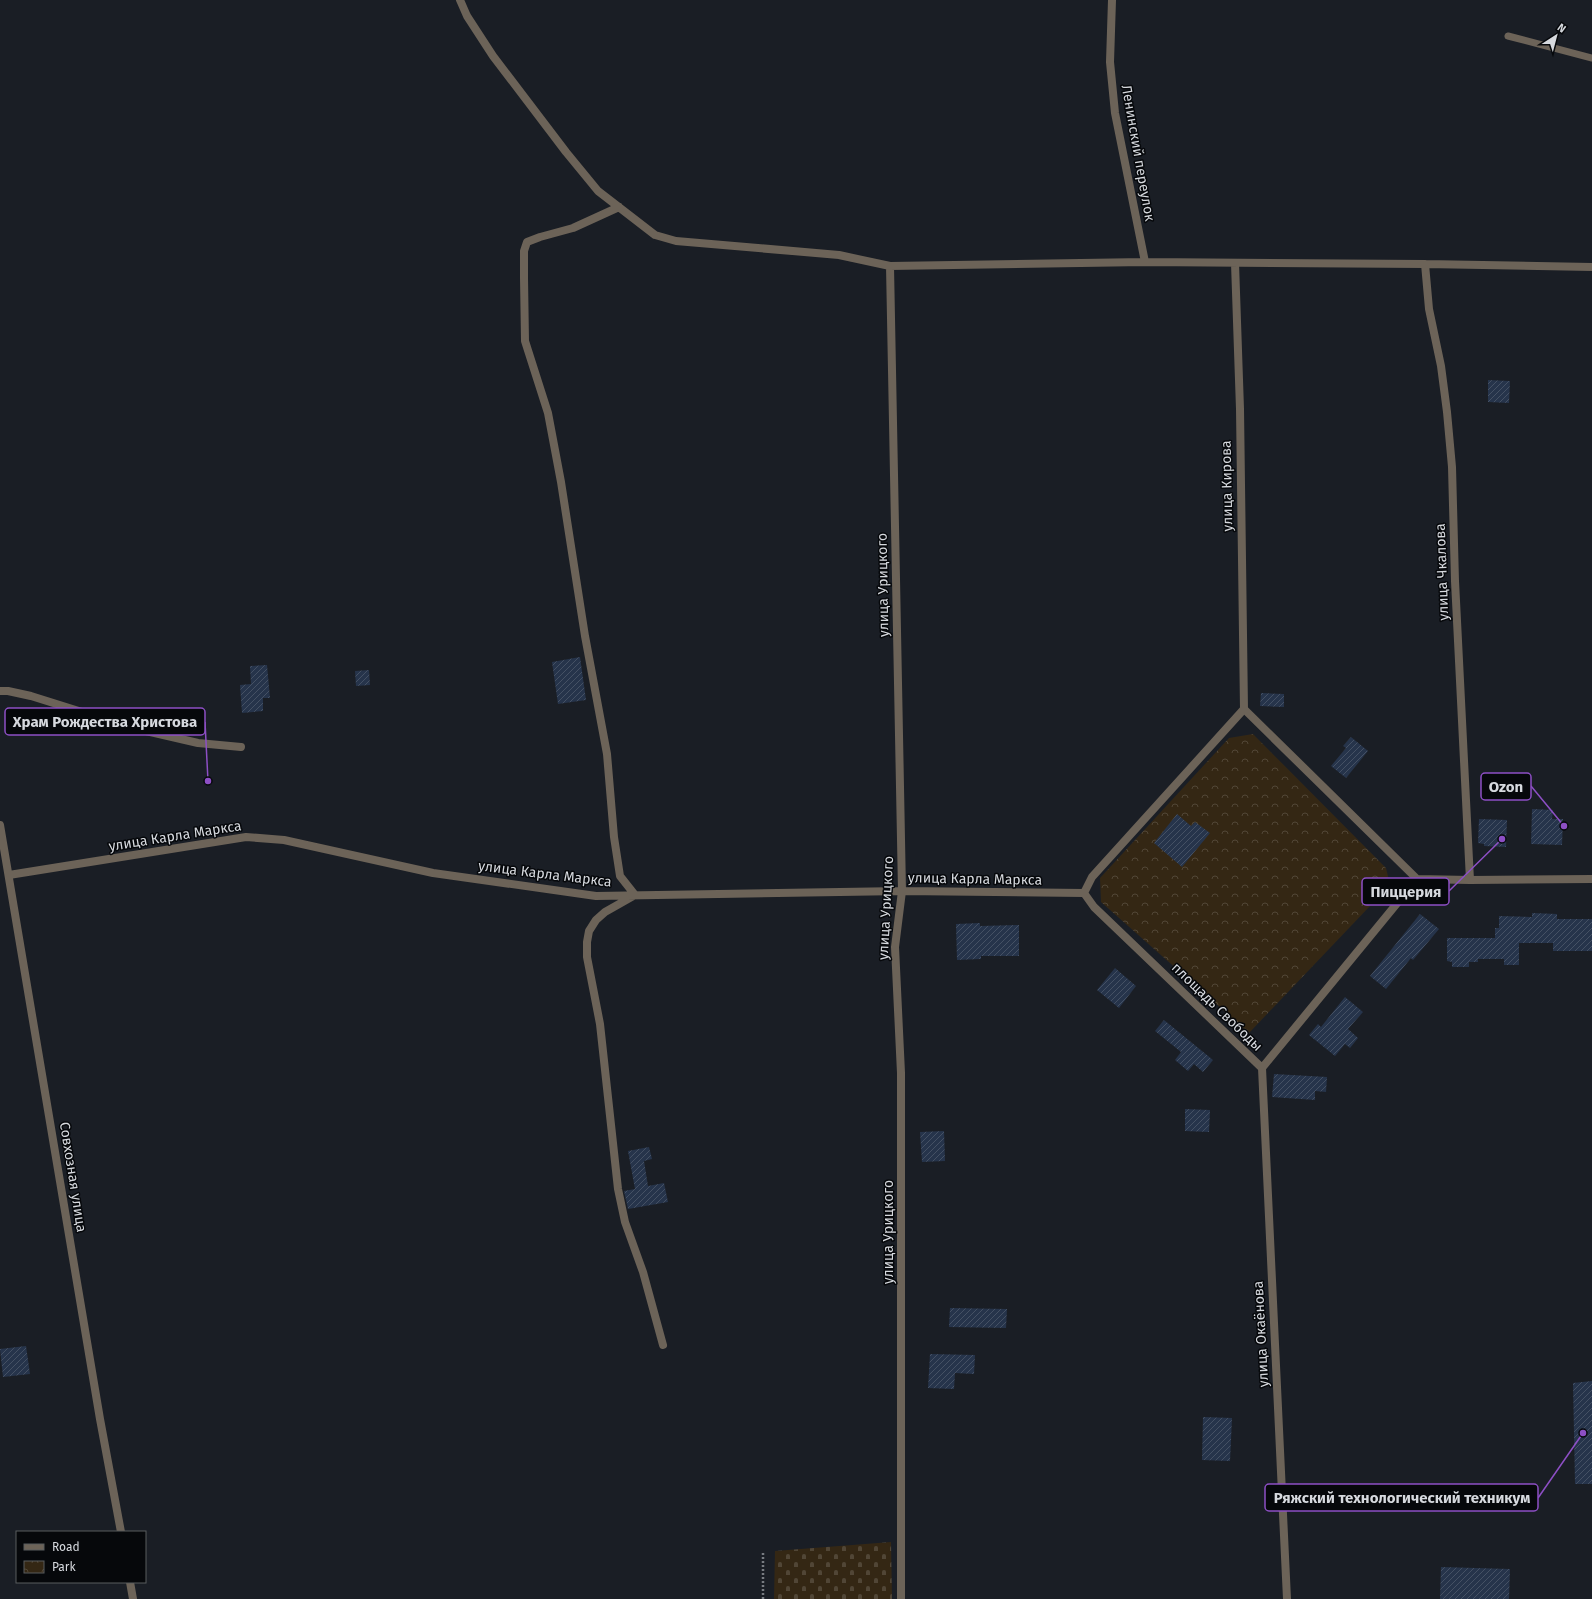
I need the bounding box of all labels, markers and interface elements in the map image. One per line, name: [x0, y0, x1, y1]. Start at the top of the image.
north arrow: [1536, 16, 1576, 56]
text: N: [1555, 21, 1568, 36]
street label: Ленинский переулок: [1118, 83, 1159, 223]
street label: улица Кирова: [1218, 440, 1236, 532]
street label: улица Чкалова: [1432, 523, 1452, 621]
street label: улица Урицкого: [874, 533, 892, 637]
callout: Храм Рождества Христова: [5, 708, 205, 735]
text: Храм Рождества Христова: [12, 713, 197, 731]
callout: Ozon: [1481, 773, 1531, 800]
text: Ozon: [1489, 778, 1523, 796]
street label: улица Карла Маркса: [107, 817, 243, 855]
street label: улица Урицкого: [875, 855, 897, 961]
street label: улица Карла Маркса: [477, 857, 613, 891]
street label: улица Карла Маркса: [908, 869, 1042, 889]
callout: Пиццерия: [1362, 878, 1449, 905]
text: Пиццерия: [1371, 883, 1441, 901]
street label: площадь Свободы: [1168, 959, 1266, 1055]
street label: Совхозная улица: [56, 1121, 90, 1233]
street label: улица Урицкого: [880, 1180, 897, 1284]
street label: улица Окаёнова: [1250, 1280, 1272, 1388]
callout: Ряжский технологический техникум: [1265, 1484, 1538, 1511]
text: Ряжский технологический техникум: [1274, 1489, 1530, 1507]
legend: [16, 1531, 146, 1583]
text: Road: [52, 1540, 80, 1554]
text: Park: [52, 1560, 76, 1574]

